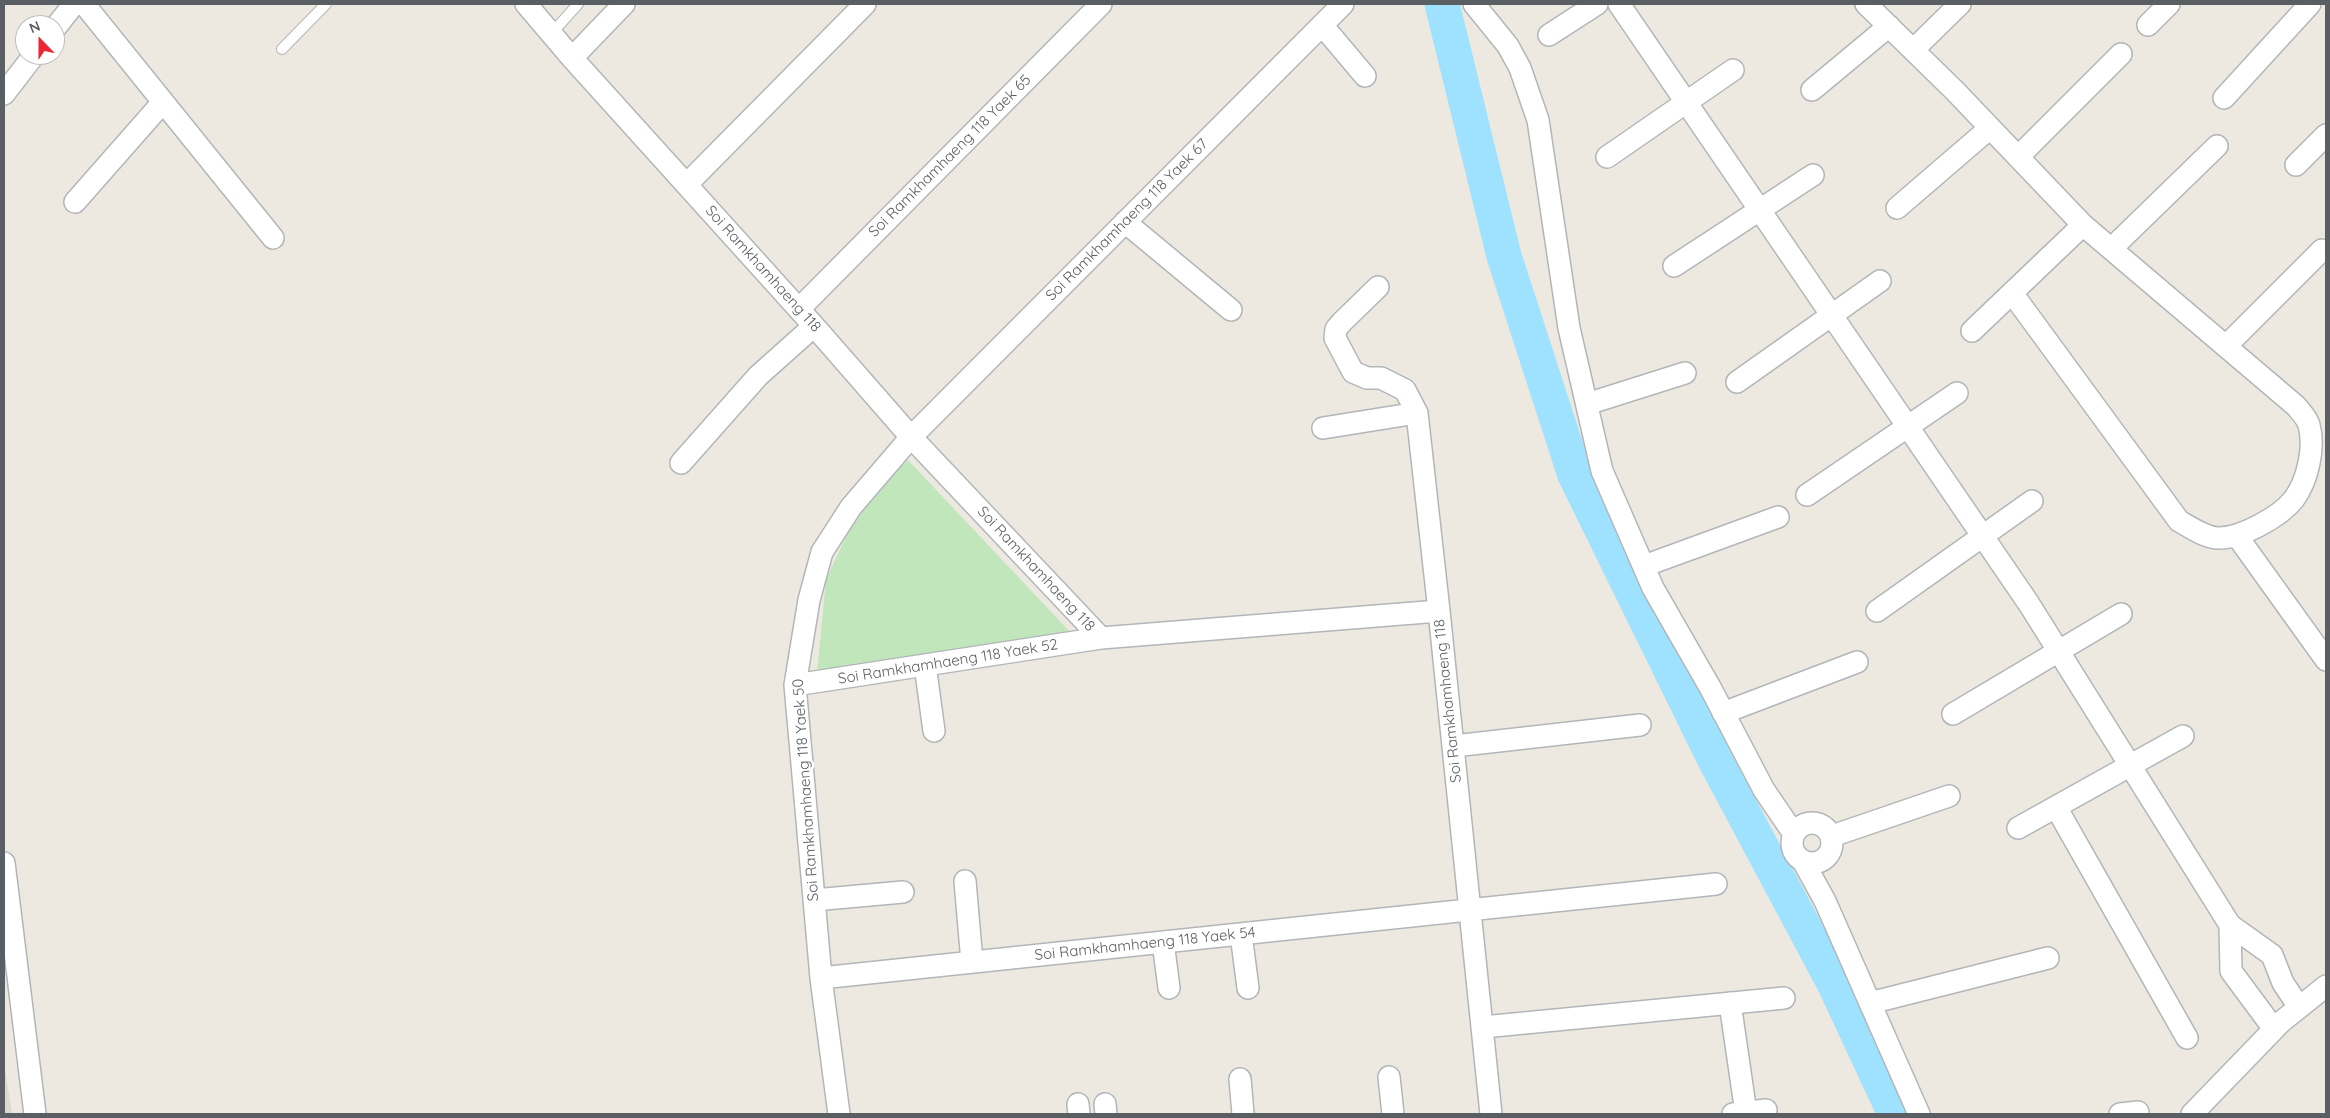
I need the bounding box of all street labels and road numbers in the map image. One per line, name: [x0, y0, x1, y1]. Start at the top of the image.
street label: Soi Ramkhamhaeng 118 Yaek 65: [865, 71, 1035, 241]
street label: Soi Ramkhamhaeng 118 Yaek 67: [1042, 135, 1212, 305]
street label: Soi Ramkhamhaeng 118: [701, 202, 825, 336]
street label: Soi Ramkhamhaeng 118: [973, 503, 1099, 635]
street label: Soi Ramkhamhaeng 118: [1430, 618, 1466, 784]
street label: Soi Ramkhamhaeng 118 Yaek 52: [837, 636, 1059, 688]
street label: Soi Ramkhamhaeng 118 Yaek 50: [789, 678, 823, 902]
street label: Soi Ramkhamhaeng 118 Yaek 54: [1034, 923, 1256, 965]

